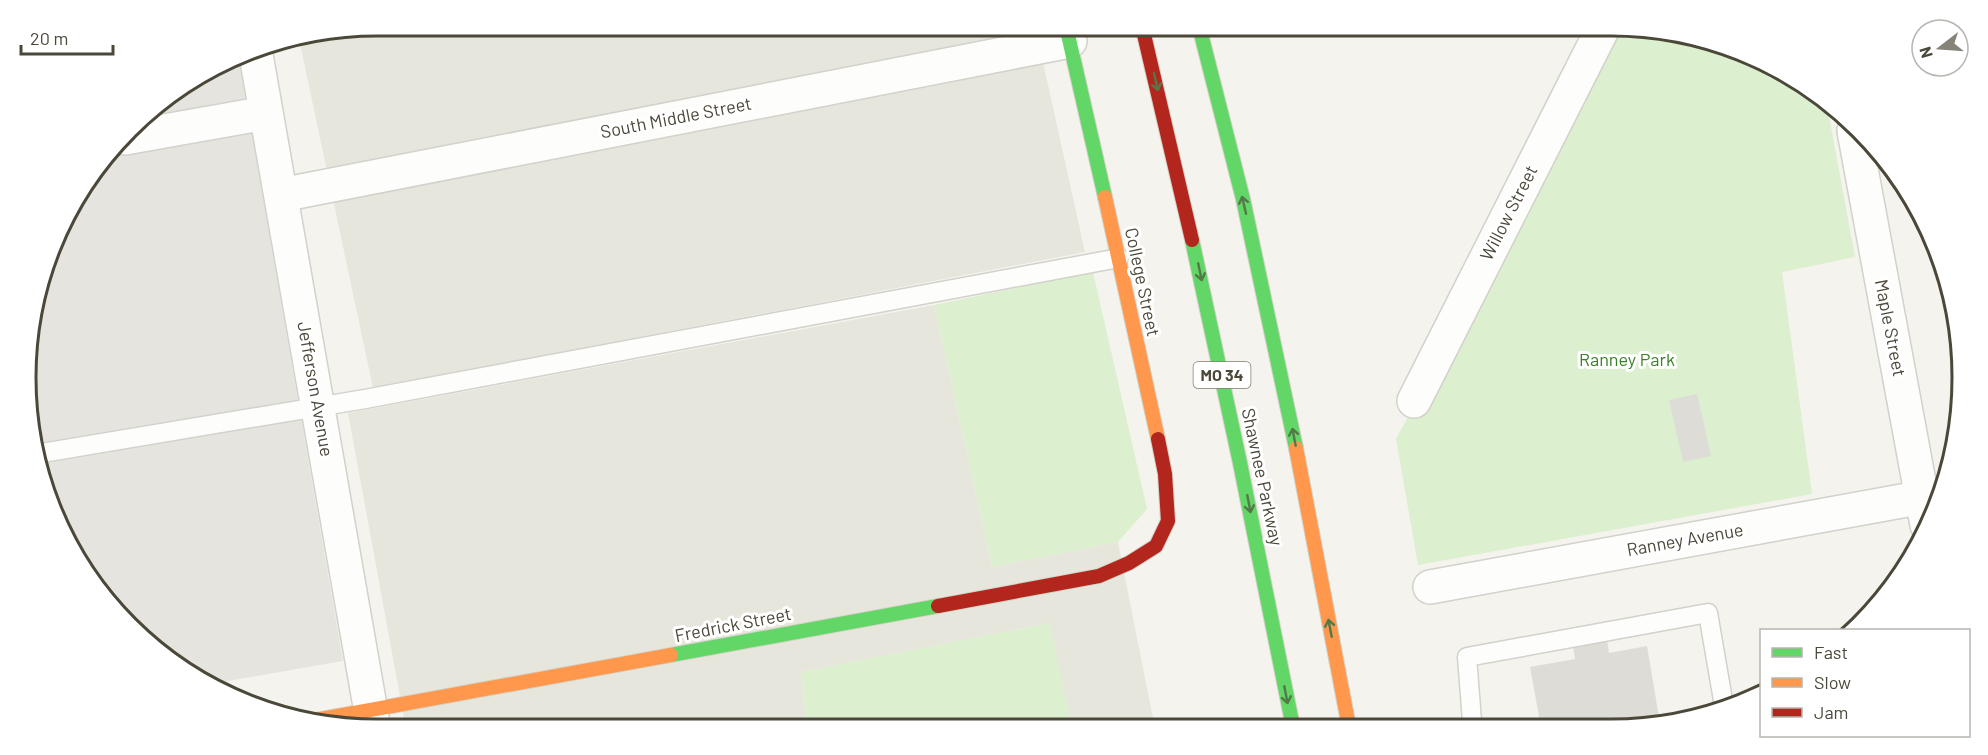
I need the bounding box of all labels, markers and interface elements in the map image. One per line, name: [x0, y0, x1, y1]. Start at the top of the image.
scale bar: [21, 18, 112, 56]
north arrow: [1910, 18, 1970, 78]
text: 20 m: [30, 27, 68, 49]
text: N: [1915, 45, 1936, 60]
one-way arrow: [1150, 73, 1162, 92]
street label: South Middle Street: [598, 92, 753, 142]
street label: Willow Street: [1475, 161, 1541, 264]
one-way arrow: [1238, 196, 1249, 215]
street label: College Street: [1121, 225, 1165, 338]
one-way arrow: [1194, 263, 1206, 282]
street label: Maple Street: [1871, 277, 1911, 378]
street label: Jefferson Avenue: [293, 320, 339, 458]
park label: Ranney Park: [1579, 348, 1675, 370]
road number: MO 34: [1194, 362, 1250, 388]
street label: Shawnee Parkway: [1238, 406, 1288, 548]
one-way arrow: [1288, 428, 1299, 447]
one-way arrow: [1244, 494, 1255, 513]
street label: Ranney Avenue: [1625, 518, 1745, 560]
street label: Fredrick Street: [673, 602, 793, 646]
one-way arrow: [1324, 619, 1335, 639]
legend: [1760, 629, 1970, 737]
text: Fast: [1814, 641, 1848, 663]
text: Slow: [1814, 671, 1851, 693]
one-way arrow: [1281, 685, 1292, 705]
text: Jam: [1814, 701, 1848, 723]

